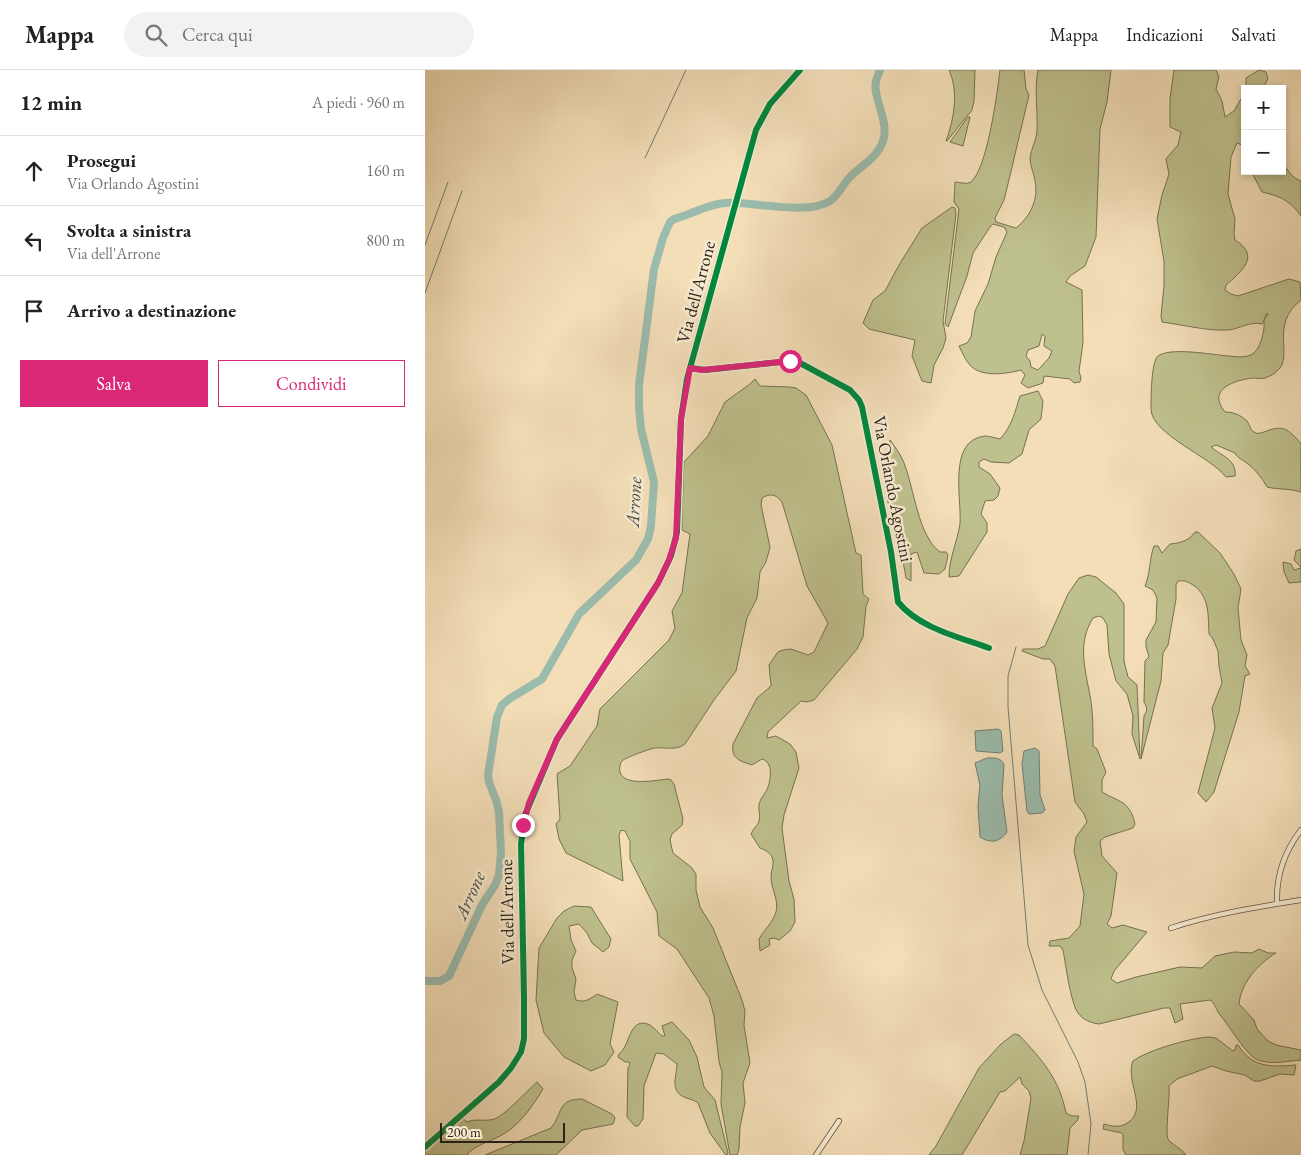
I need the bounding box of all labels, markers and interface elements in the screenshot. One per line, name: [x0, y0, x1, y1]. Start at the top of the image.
search box: [124, 12, 474, 57]
text: Mappa: [25, 19, 94, 50]
icon: search: [142, 21, 170, 49]
text: Cerca qui: [182, 22, 253, 47]
text: Mappa: [1050, 23, 1098, 46]
text: Indicazioni: [1126, 23, 1203, 46]
text: Salvati: [1231, 23, 1276, 46]
map controls: [1241, 85, 1286, 175]
button: +: [1241, 85, 1286, 130]
text: 12 min: [20, 89, 82, 116]
text: A piedi · 960 m: [312, 92, 405, 113]
button: −: [1241, 130, 1286, 175]
text: Prosegui: [67, 148, 136, 173]
icon: ahead: [20, 157, 48, 185]
text: 160 m: [366, 160, 405, 181]
text: Via Orlando Agostini: [67, 173, 199, 194]
text: Svolta a sinistra: [67, 218, 191, 243]
icon: left: [20, 227, 48, 255]
text: 800 m: [366, 230, 405, 251]
street label: Via dell'Arrone: [671, 238, 720, 346]
text: Via dell'Arrone: [67, 243, 161, 264]
icon: arrive: [20, 297, 48, 325]
text: Arrivo a destinazione: [67, 298, 236, 323]
route start: [779, 350, 802, 373]
button: Salva: [20, 360, 208, 407]
button: Condividi: [218, 360, 405, 407]
street label: Via Orlando Agostini: [868, 414, 919, 564]
water label: Arrone: [620, 476, 647, 530]
route end: [512, 814, 535, 837]
street label: Via dell'Arrone: [494, 859, 519, 965]
water label: Arrone: [447, 867, 491, 925]
scale bar: [440, 1120, 565, 1143]
text: 200 m: [447, 1123, 481, 1141]

